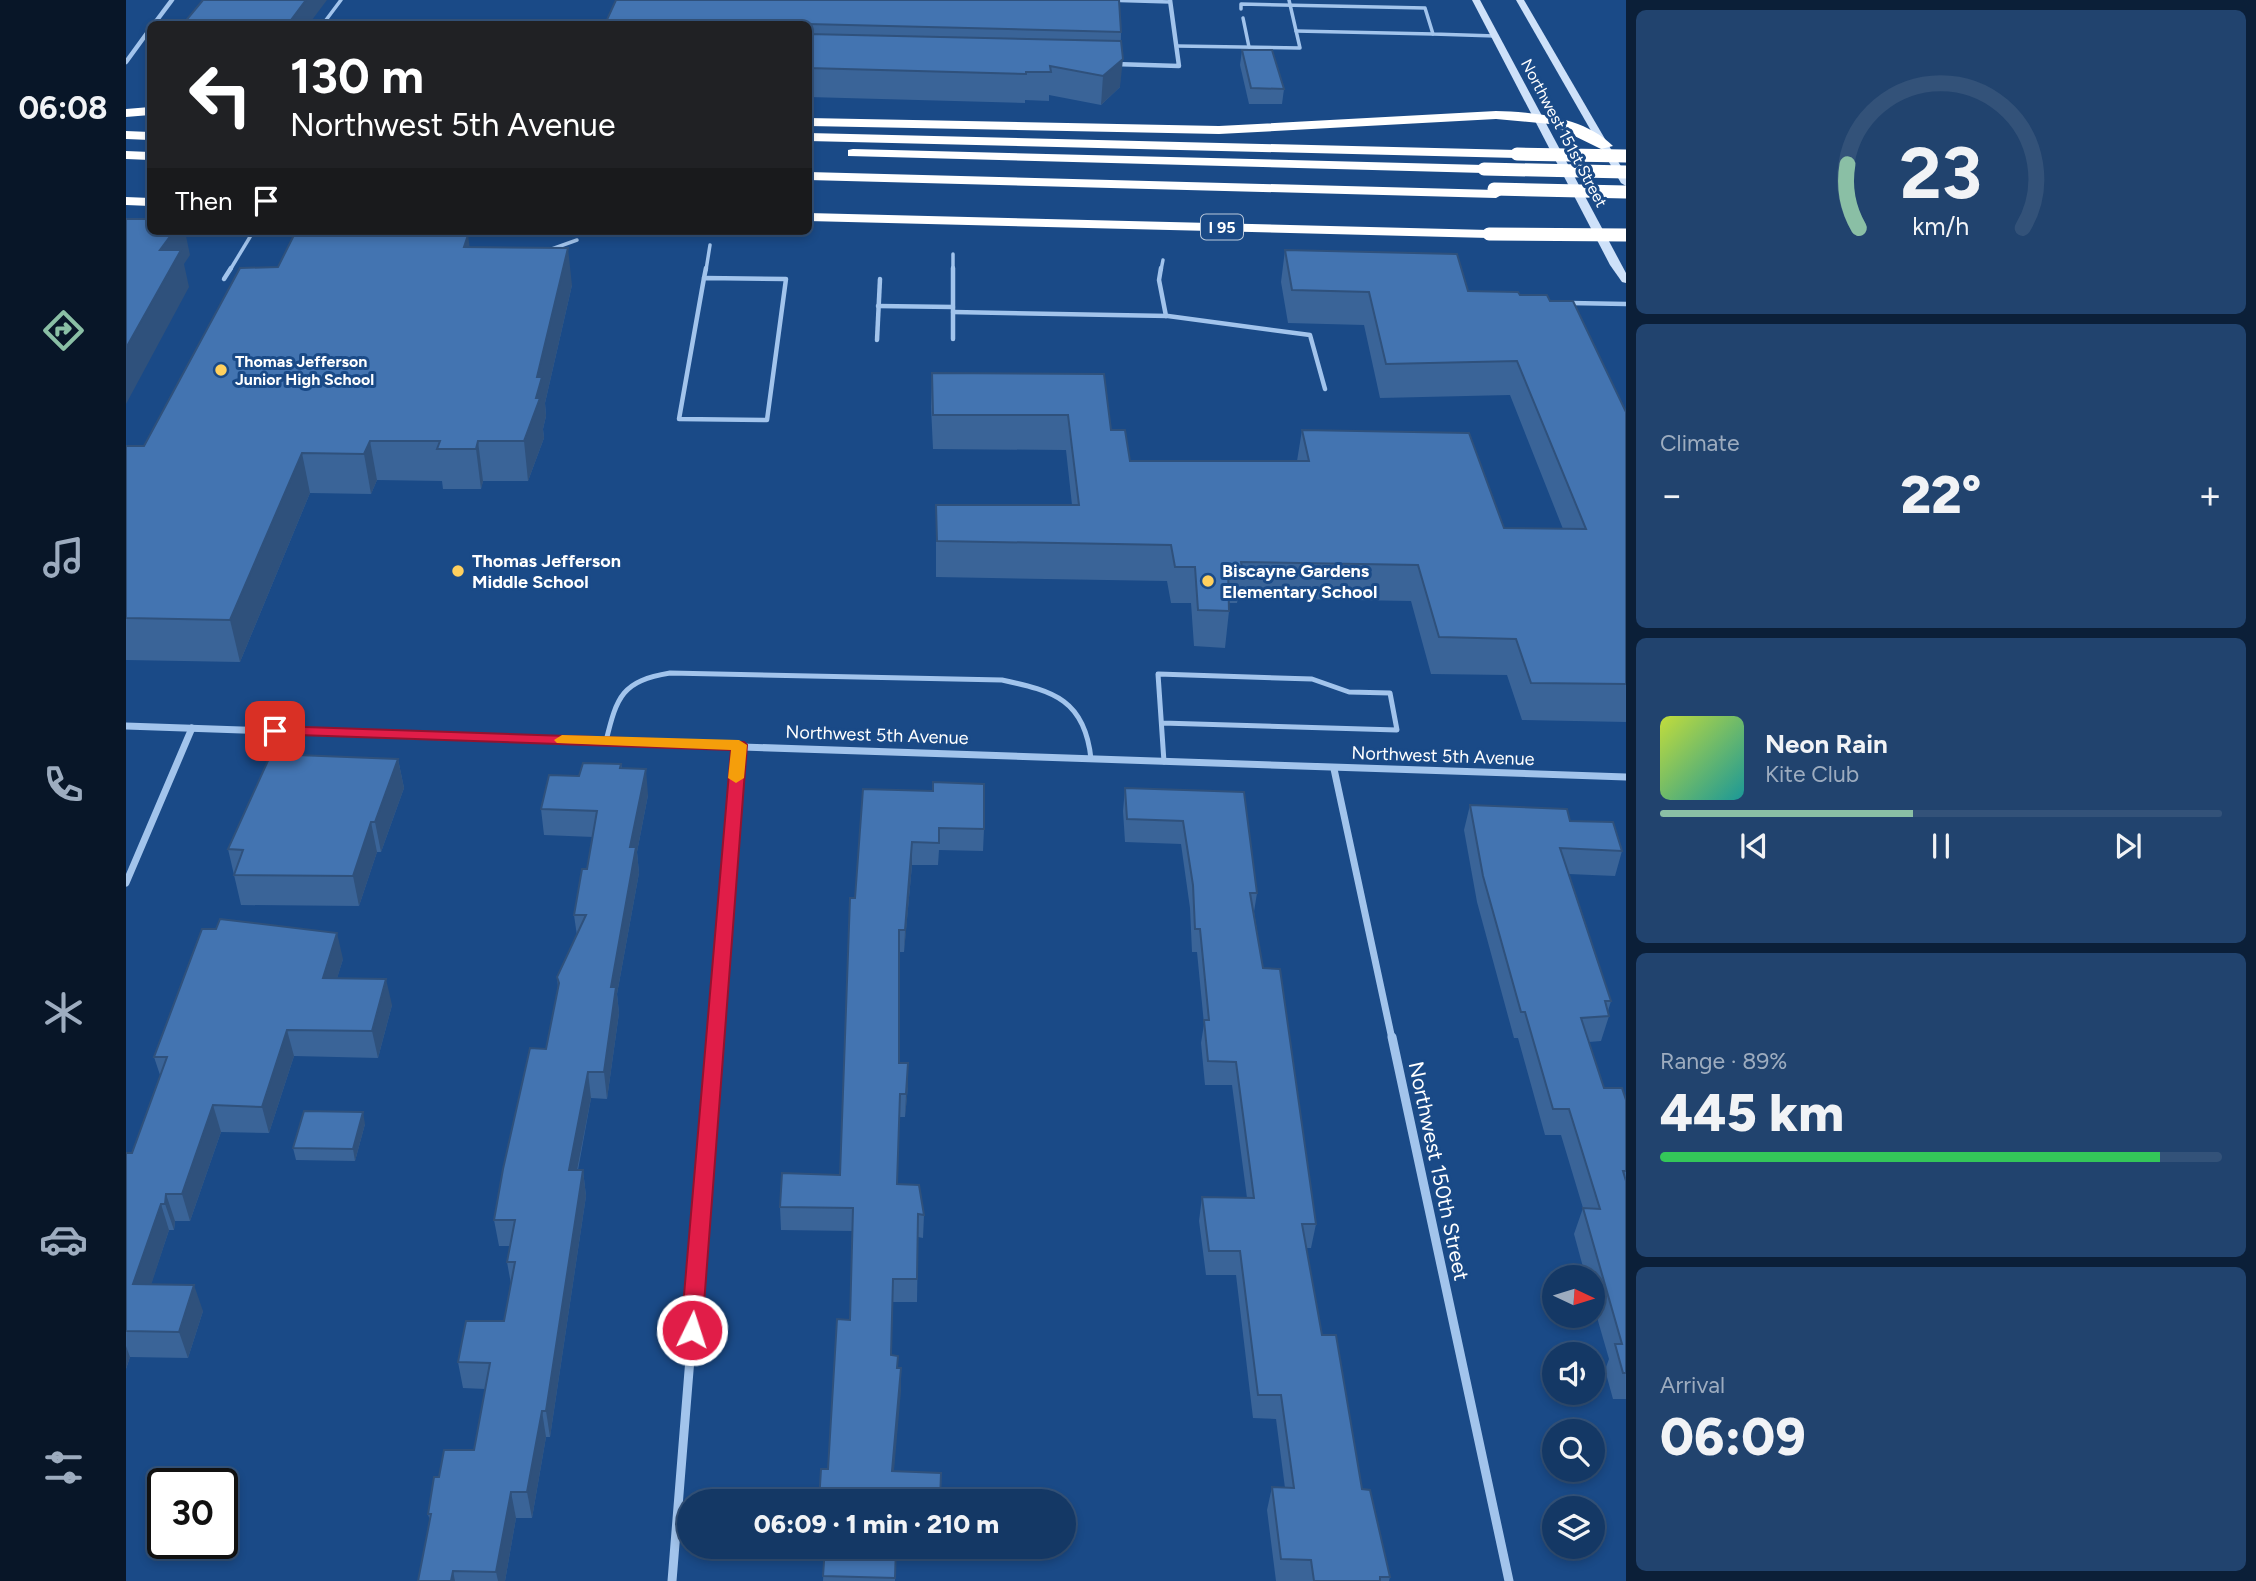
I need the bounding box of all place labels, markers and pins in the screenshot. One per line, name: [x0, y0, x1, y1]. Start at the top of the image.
place label: Thomas Jefferson Junior High School: [235, 352, 374, 389]
marker: Thomas Jefferson Junior High School: [213, 362, 229, 378]
place label: Thomas Jefferson Middle School: [472, 550, 621, 593]
place label: Biscayne Gardens Elementary School: [1222, 560, 1377, 603]
marker: Thomas Jefferson Middle School: [450, 563, 466, 579]
marker: Biscayne Gardens Elementary School: [1200, 573, 1216, 589]
pin: [245, 701, 305, 761]

